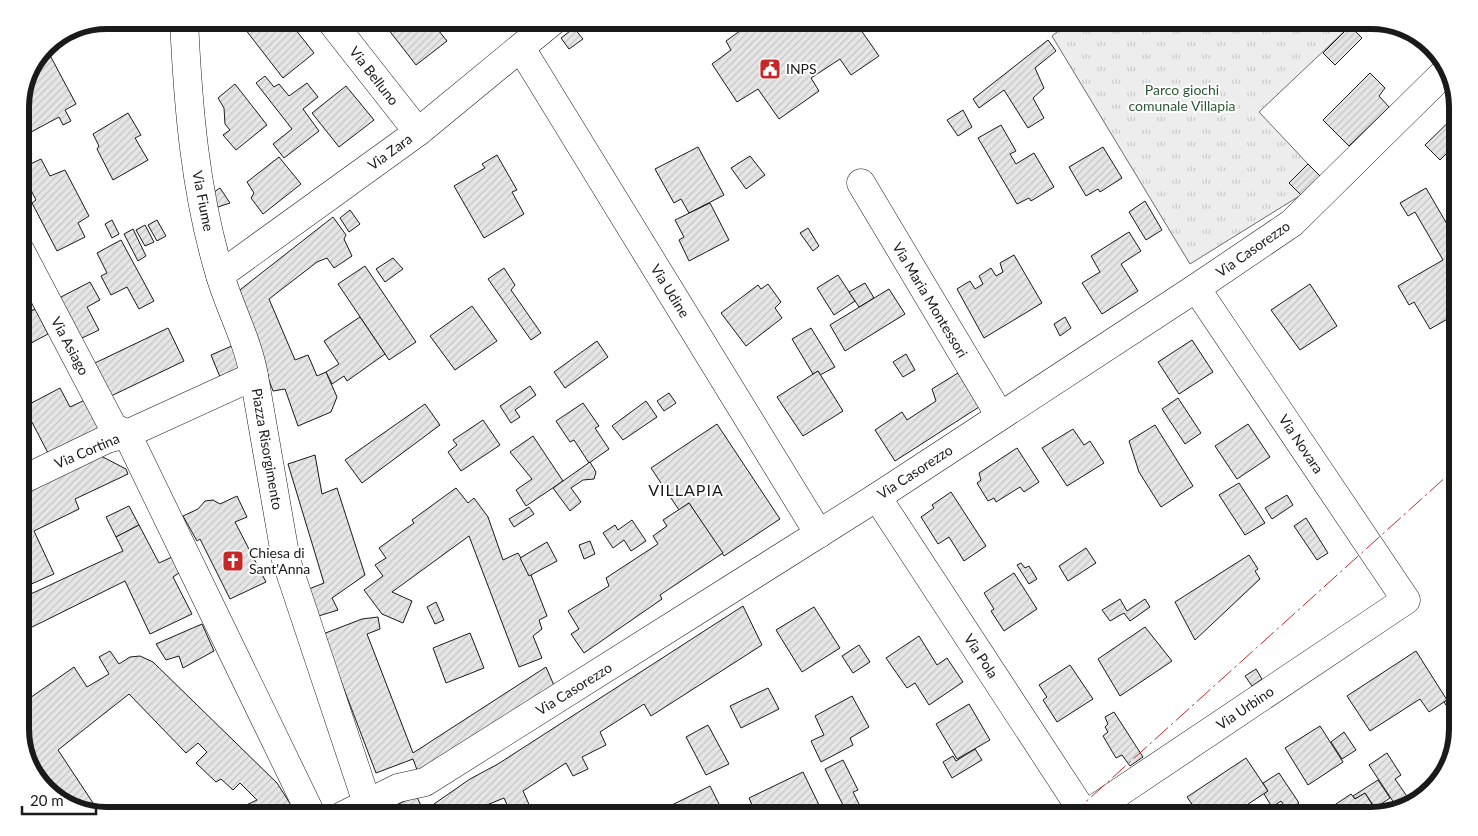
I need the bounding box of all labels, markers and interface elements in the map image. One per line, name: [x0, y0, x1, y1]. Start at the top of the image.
street label: Via Belluno: [346, 43, 403, 109]
public building icon: INPS: [758, 57, 782, 81]
place label: INPS: [786, 60, 817, 77]
park label: Parco giochi comunale Villapia: [1129, 81, 1236, 114]
street label: Via Zara: [364, 130, 415, 173]
street label: Via Fiume: [189, 169, 218, 233]
street label: Via Casorezzo: [1212, 217, 1293, 280]
street label: Via Maria Montessori: [889, 239, 972, 360]
street label: Via Udine: [647, 261, 693, 321]
street label: Via Asiago: [48, 314, 93, 378]
street label: Piazza Risorgimento: [248, 387, 287, 511]
street label: Via Novara: [1275, 411, 1327, 477]
street label: Via Cortina: [52, 429, 122, 472]
street label: Via Casorezzo: [874, 441, 956, 502]
district label: VILLAPIA: [648, 480, 724, 499]
place label: Chiesa di Sant'Anna: [249, 544, 310, 577]
church icon: Chiesa di Sant'Anna: [221, 549, 245, 573]
street label: Via Pola: [961, 630, 1002, 681]
street label: Via Casorezzo: [533, 658, 615, 719]
street label: Via Urbino: [1213, 682, 1277, 733]
scale bar: [22, 784, 96, 816]
text: 20 m: [30, 791, 64, 809]

